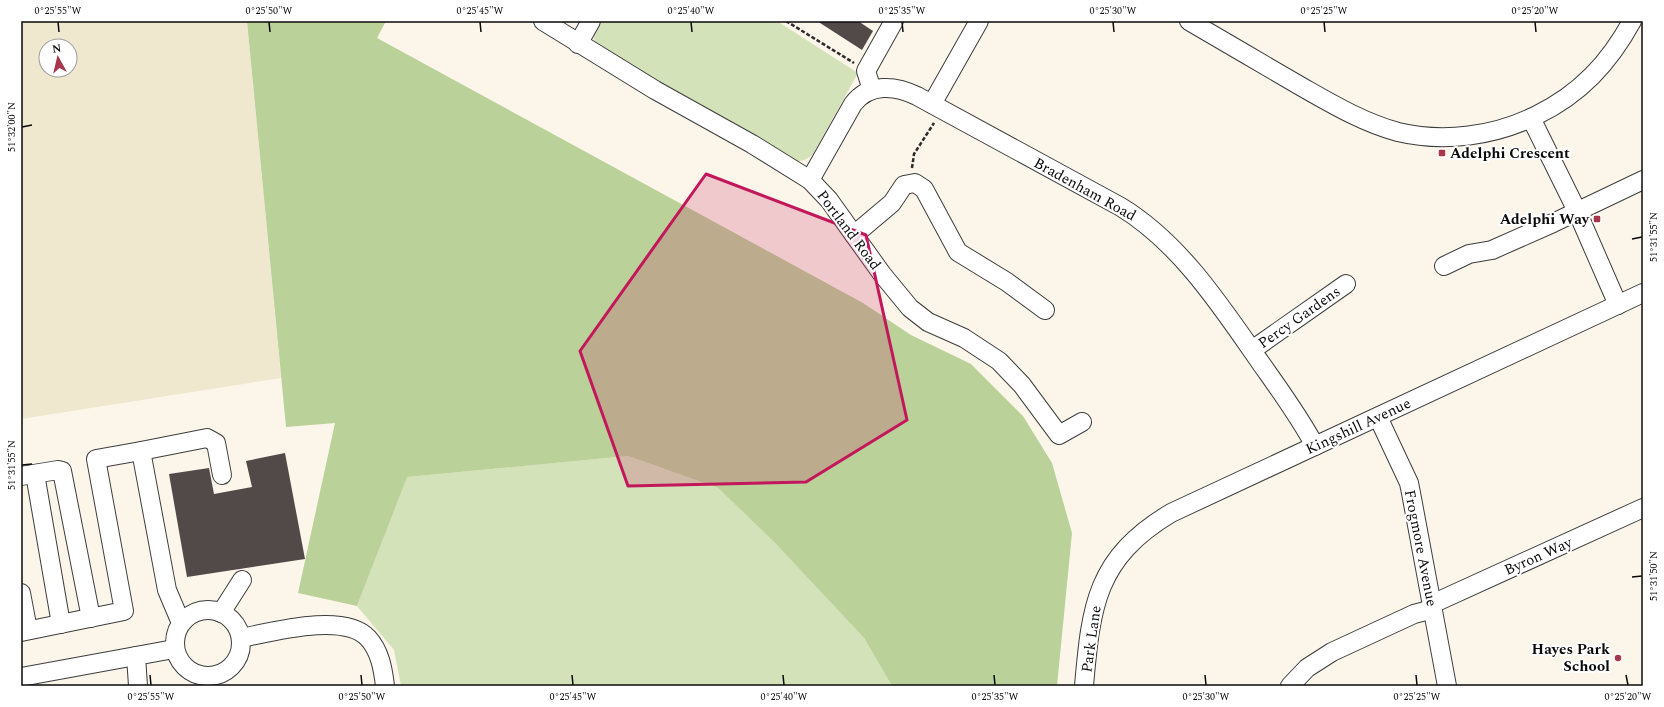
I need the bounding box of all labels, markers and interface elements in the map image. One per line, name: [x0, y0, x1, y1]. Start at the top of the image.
text: 0°25'55"W: [35, 3, 82, 19]
text: 0°25'50"W: [246, 3, 293, 19]
text: 0°25'45"W: [457, 3, 504, 19]
text: 0°25'40"W: [668, 3, 715, 19]
text: 0°25'35"W: [879, 3, 926, 19]
text: 0°25'30"W: [1090, 3, 1137, 19]
text: 0°25'25"W: [1301, 3, 1348, 19]
text: 0°25'20"W: [1512, 3, 1559, 19]
north arrow: [38, 38, 78, 78]
text: N: [51, 40, 62, 58]
text: 51°32'00"N: [4, 102, 20, 152]
place label: Adelphi Crescent: [1450, 142, 1570, 165]
marker: Adelphi Crescent: [1437, 148, 1447, 158]
street label: Bradenham Road: [1029, 152, 1140, 227]
street label: Portland Road: [811, 185, 886, 275]
place label: Adelphi Way: [1500, 208, 1590, 231]
text: 51°31'55"N: [1646, 212, 1662, 262]
marker: Adelphi Way: [1592, 214, 1602, 224]
street label: Percy Gardens: [1253, 280, 1345, 354]
street label: Kingshill Avenue: [1302, 392, 1415, 461]
text: 51°31'55"N: [4, 440, 20, 490]
street label: Frogmore Avenue: [1398, 488, 1443, 608]
street label: Byron Way: [1500, 531, 1577, 582]
text: 51°31'50"N: [1646, 551, 1662, 601]
street label: Park Lane: [1075, 604, 1108, 674]
place label: Hayes Park School: [1532, 638, 1610, 678]
marker: Hayes Park School: [1613, 653, 1623, 663]
text: 0°25'55"W: [128, 689, 175, 705]
text: 0°25'50"W: [339, 689, 386, 705]
text: 0°25'45"W: [550, 689, 597, 705]
text: 0°25'40"W: [761, 689, 808, 705]
text: 0°25'35"W: [972, 689, 1019, 705]
text: 0°25'30"W: [1183, 689, 1230, 705]
text: 0°25'25"W: [1394, 689, 1441, 705]
text: 0°25'20"W: [1605, 689, 1652, 705]

